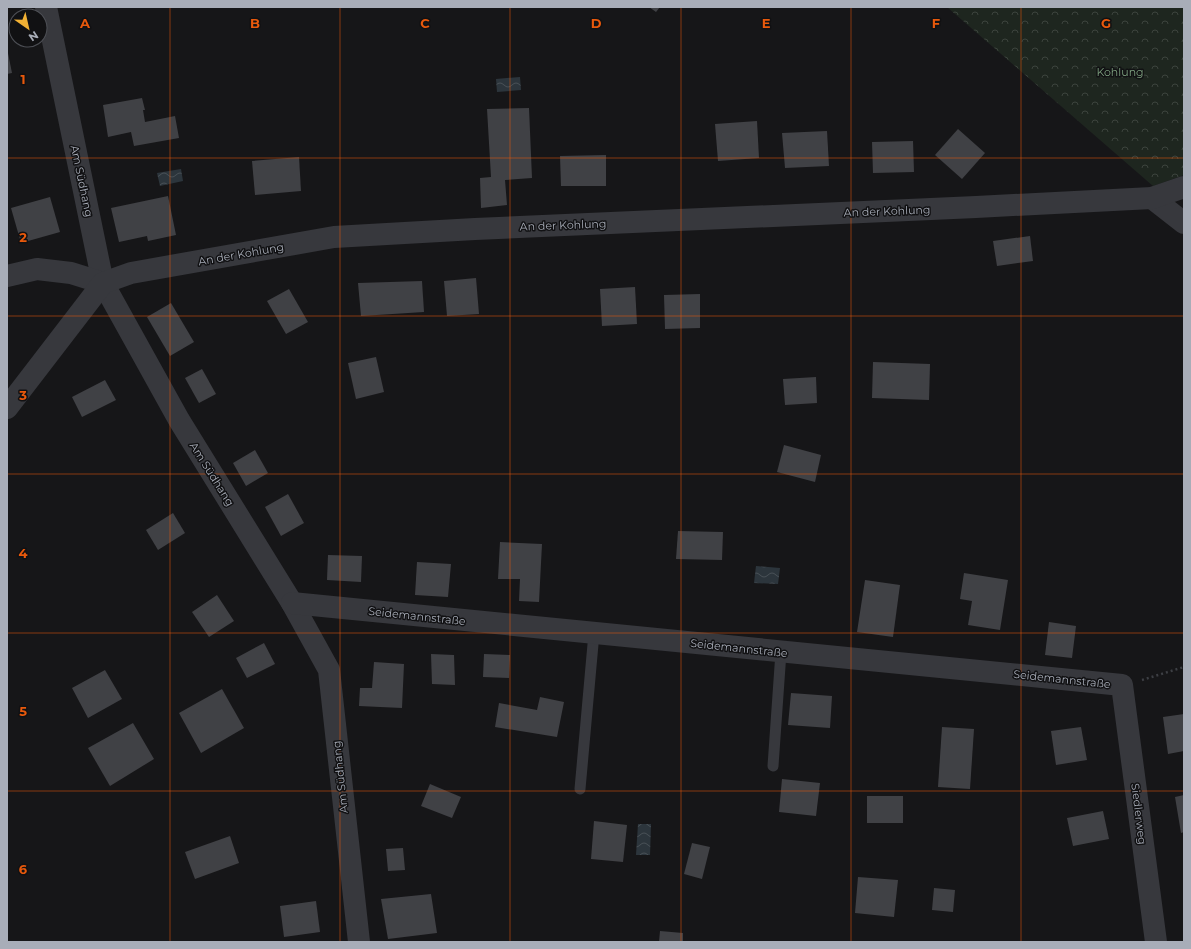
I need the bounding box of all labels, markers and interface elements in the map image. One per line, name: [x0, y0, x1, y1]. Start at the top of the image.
north arrow: [8, 8, 48, 48]
text: A: [79, 15, 91, 31]
text: B: [250, 15, 260, 31]
text: C: [420, 15, 430, 31]
text: D: [591, 15, 602, 31]
text: E: [762, 15, 771, 31]
text: F: [932, 15, 940, 31]
text: G: [1101, 15, 1111, 31]
text: N: [26, 28, 41, 45]
park label: Kohlung: [1096, 65, 1144, 79]
text: 1: [20, 71, 26, 87]
street label: Am Südhang: [68, 144, 96, 218]
street label: An der Kohlung: [843, 202, 931, 220]
street label: An der Kohlung: [519, 216, 607, 234]
text: 2: [19, 229, 27, 245]
street label: An der Kohlung: [197, 240, 285, 268]
text: 3: [18, 387, 27, 403]
street label: Am Südhang: [187, 439, 237, 509]
text: 4: [19, 545, 28, 561]
street label: Seidemannstraße: [368, 604, 467, 628]
street label: Seidemannstraße: [690, 636, 789, 660]
street label: Seidemannstraße: [1013, 667, 1112, 691]
text: 5: [19, 703, 27, 719]
street label: Am Südhang: [329, 740, 351, 814]
street label: Siedlerweg: [1128, 783, 1150, 845]
text: 6: [19, 861, 28, 877]

